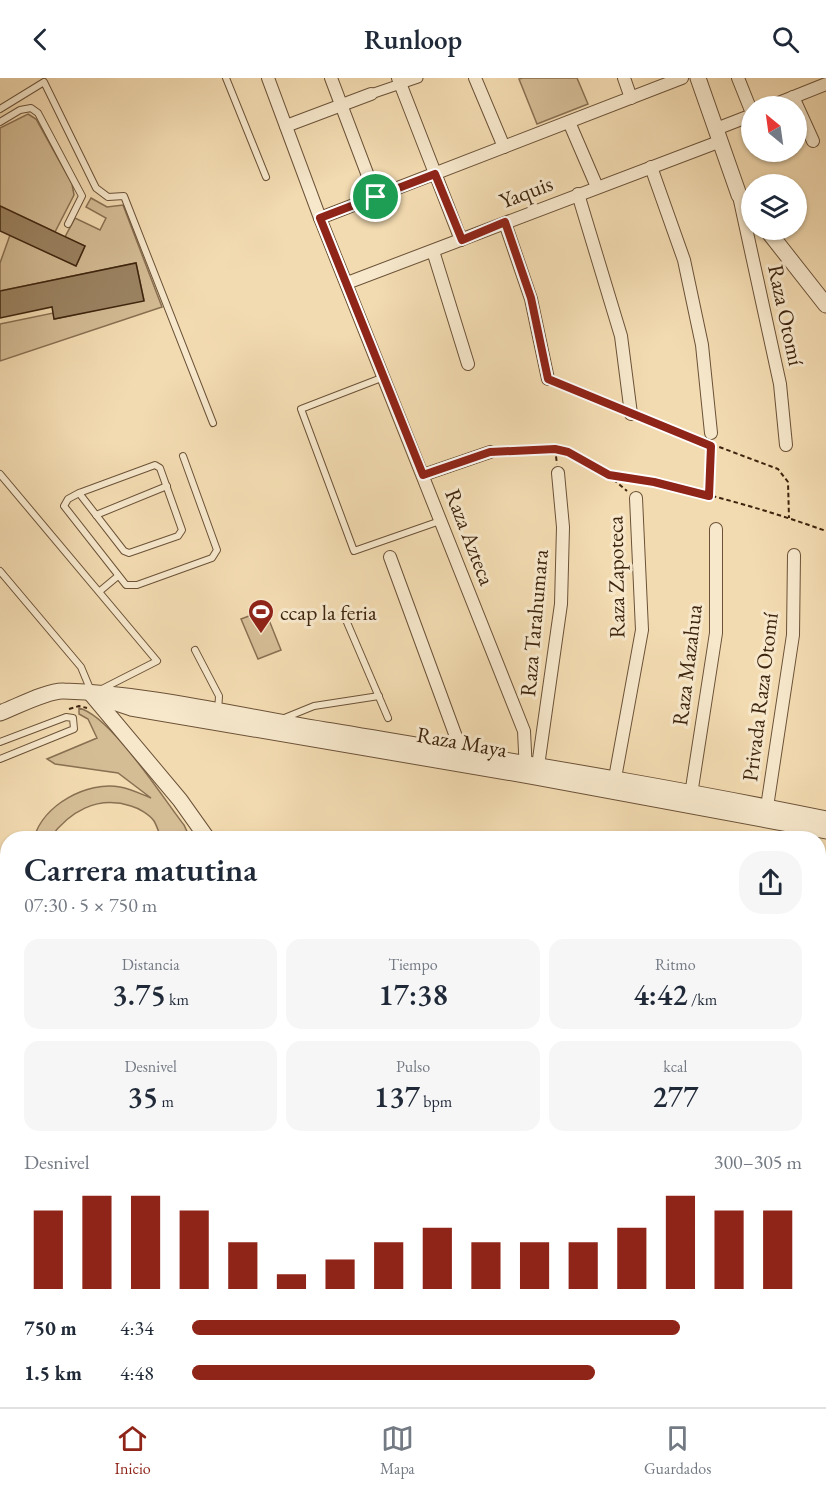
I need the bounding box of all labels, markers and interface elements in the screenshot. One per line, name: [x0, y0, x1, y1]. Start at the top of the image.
text: Runloop: [364, 22, 462, 57]
icon: back: [24, 23, 57, 56]
icon: search: [769, 23, 802, 56]
north arrow: [741, 96, 807, 162]
map controls: [741, 96, 807, 240]
street label: Yaquis: [495, 169, 557, 215]
pin: [350, 171, 401, 222]
button: layers: [741, 174, 807, 240]
icon: arrive: [359, 180, 392, 213]
street label: Raza Otomí: [761, 262, 811, 369]
street label: Raza Azteca: [438, 485, 502, 590]
street label: Raza Zapoteca: [600, 515, 632, 639]
street label: Raza Tarahumara: [513, 548, 555, 698]
sports icon: ccap la feria: [246, 597, 276, 635]
place label: ccap la feria: [280, 598, 377, 627]
street label: Raza Mazahua: [665, 602, 709, 727]
street label: Privada Raza Otomí: [735, 610, 785, 783]
street label: Raza Maya: [414, 720, 510, 764]
text: Carrera matutina: [24, 848, 257, 891]
button: share: [739, 851, 802, 914]
text: 07:30 · 5 × 750 m: [24, 892, 157, 918]
text: Distancia: [122, 954, 180, 975]
text: Tiempo: [388, 954, 438, 975]
text: Ritmo: [655, 954, 696, 975]
text: 3.75: [112, 975, 166, 1014]
text: 17:38: [378, 975, 448, 1014]
text: 4:42: [633, 975, 688, 1014]
text: km: [166, 989, 189, 1010]
text: /km: [688, 989, 717, 1010]
text: Desnivel: [124, 1056, 177, 1077]
text: Pulso: [396, 1056, 430, 1077]
text: kcal: [663, 1056, 687, 1077]
text: 35: [127, 1077, 158, 1116]
text: 137: [374, 1077, 420, 1116]
text: 277: [652, 1077, 698, 1116]
text: m: [158, 1091, 174, 1112]
text: bpm: [420, 1091, 452, 1112]
text: Desnivel: [24, 1149, 90, 1175]
text: 300–305 m: [714, 1149, 802, 1175]
text: 750 m: [24, 1315, 77, 1341]
text: 4:34: [120, 1315, 154, 1341]
text: 1.5 km: [24, 1360, 82, 1386]
text: 4:48: [120, 1360, 154, 1386]
tab: Inicio: [115, 1422, 151, 1479]
tab: Mapa: [380, 1422, 415, 1479]
tab: Guardados: [644, 1422, 711, 1479]

